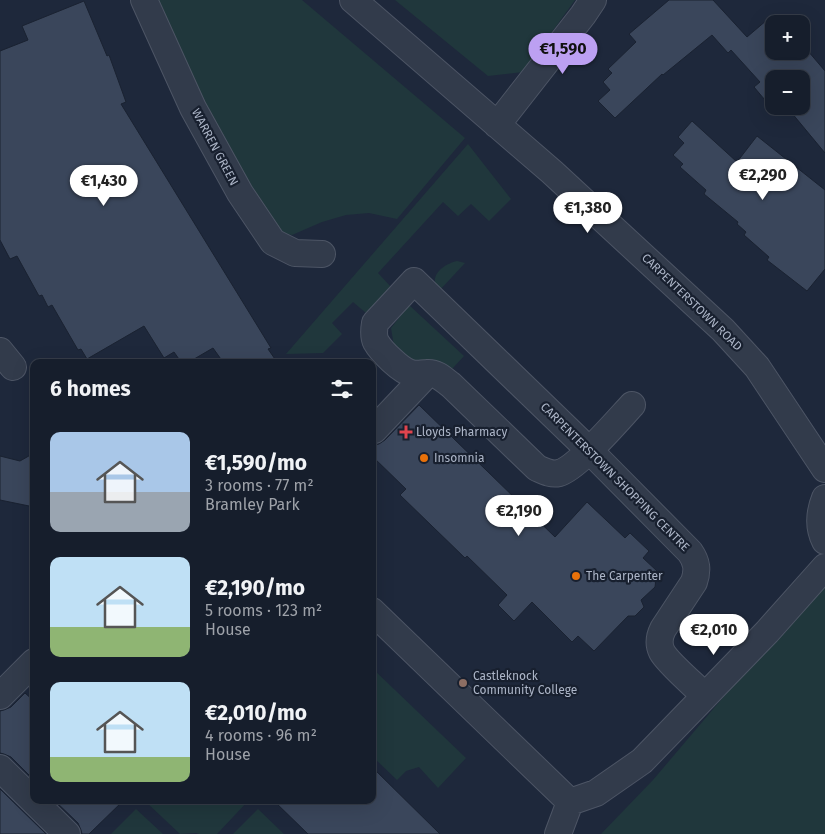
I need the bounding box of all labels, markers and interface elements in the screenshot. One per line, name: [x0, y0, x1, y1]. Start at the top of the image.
map controls: [765, 15, 810, 115]
button: +: [765, 15, 810, 60]
pin: €1,590: [522, 32, 604, 75]
text: €1,590: [539, 39, 587, 58]
button: −: [765, 70, 810, 115]
street label: WARREN GREEN: [189, 106, 241, 188]
pin: €2,290: [722, 158, 804, 201]
pin: €1,430: [63, 164, 145, 207]
text: €2,290: [739, 165, 787, 184]
text: €1,430: [81, 171, 127, 190]
pin: €1,380: [547, 192, 629, 234]
text: €1,380: [564, 198, 612, 217]
street label: CARPENTERSTOWN ROAD: [639, 250, 745, 354]
icon: filters: [328, 375, 356, 403]
text: 6 homes: [50, 376, 131, 402]
street label: CARPENTERSTOWN SHOPPING CENTRE: [538, 400, 692, 554]
place label: Lloyds Pharmacy: [416, 425, 508, 439]
marker: Lloyds Pharmacy: [400, 426, 412, 438]
text: €1,590/mo: [205, 450, 307, 476]
place label: Insomnia: [434, 451, 484, 465]
icon: home: [90, 452, 150, 512]
marker: Insomnia: [418, 452, 430, 464]
text: 3 rooms · 77 m²: [205, 476, 314, 495]
pin: €2,190: [478, 494, 560, 537]
text: Bramley Park: [205, 495, 300, 514]
text: €2,190: [496, 501, 542, 520]
place label: The Carpenter: [586, 569, 663, 583]
marker: The Carpenter: [570, 570, 582, 582]
text: €2,190/mo: [205, 575, 305, 601]
icon: home: [90, 577, 150, 637]
text: 5 rooms · 123 m²: [205, 601, 322, 620]
pin: €2,010: [673, 614, 755, 656]
text: House: [205, 620, 251, 639]
text: €2,010: [691, 620, 737, 639]
place label: Castleknock Community College: [473, 669, 577, 697]
marker: Castleknock Community College: [457, 677, 469, 689]
text: €2,010/mo: [205, 700, 307, 726]
icon: home: [90, 702, 150, 762]
text: 4 rooms · 96 m²: [205, 726, 317, 745]
text: House: [205, 745, 251, 764]

